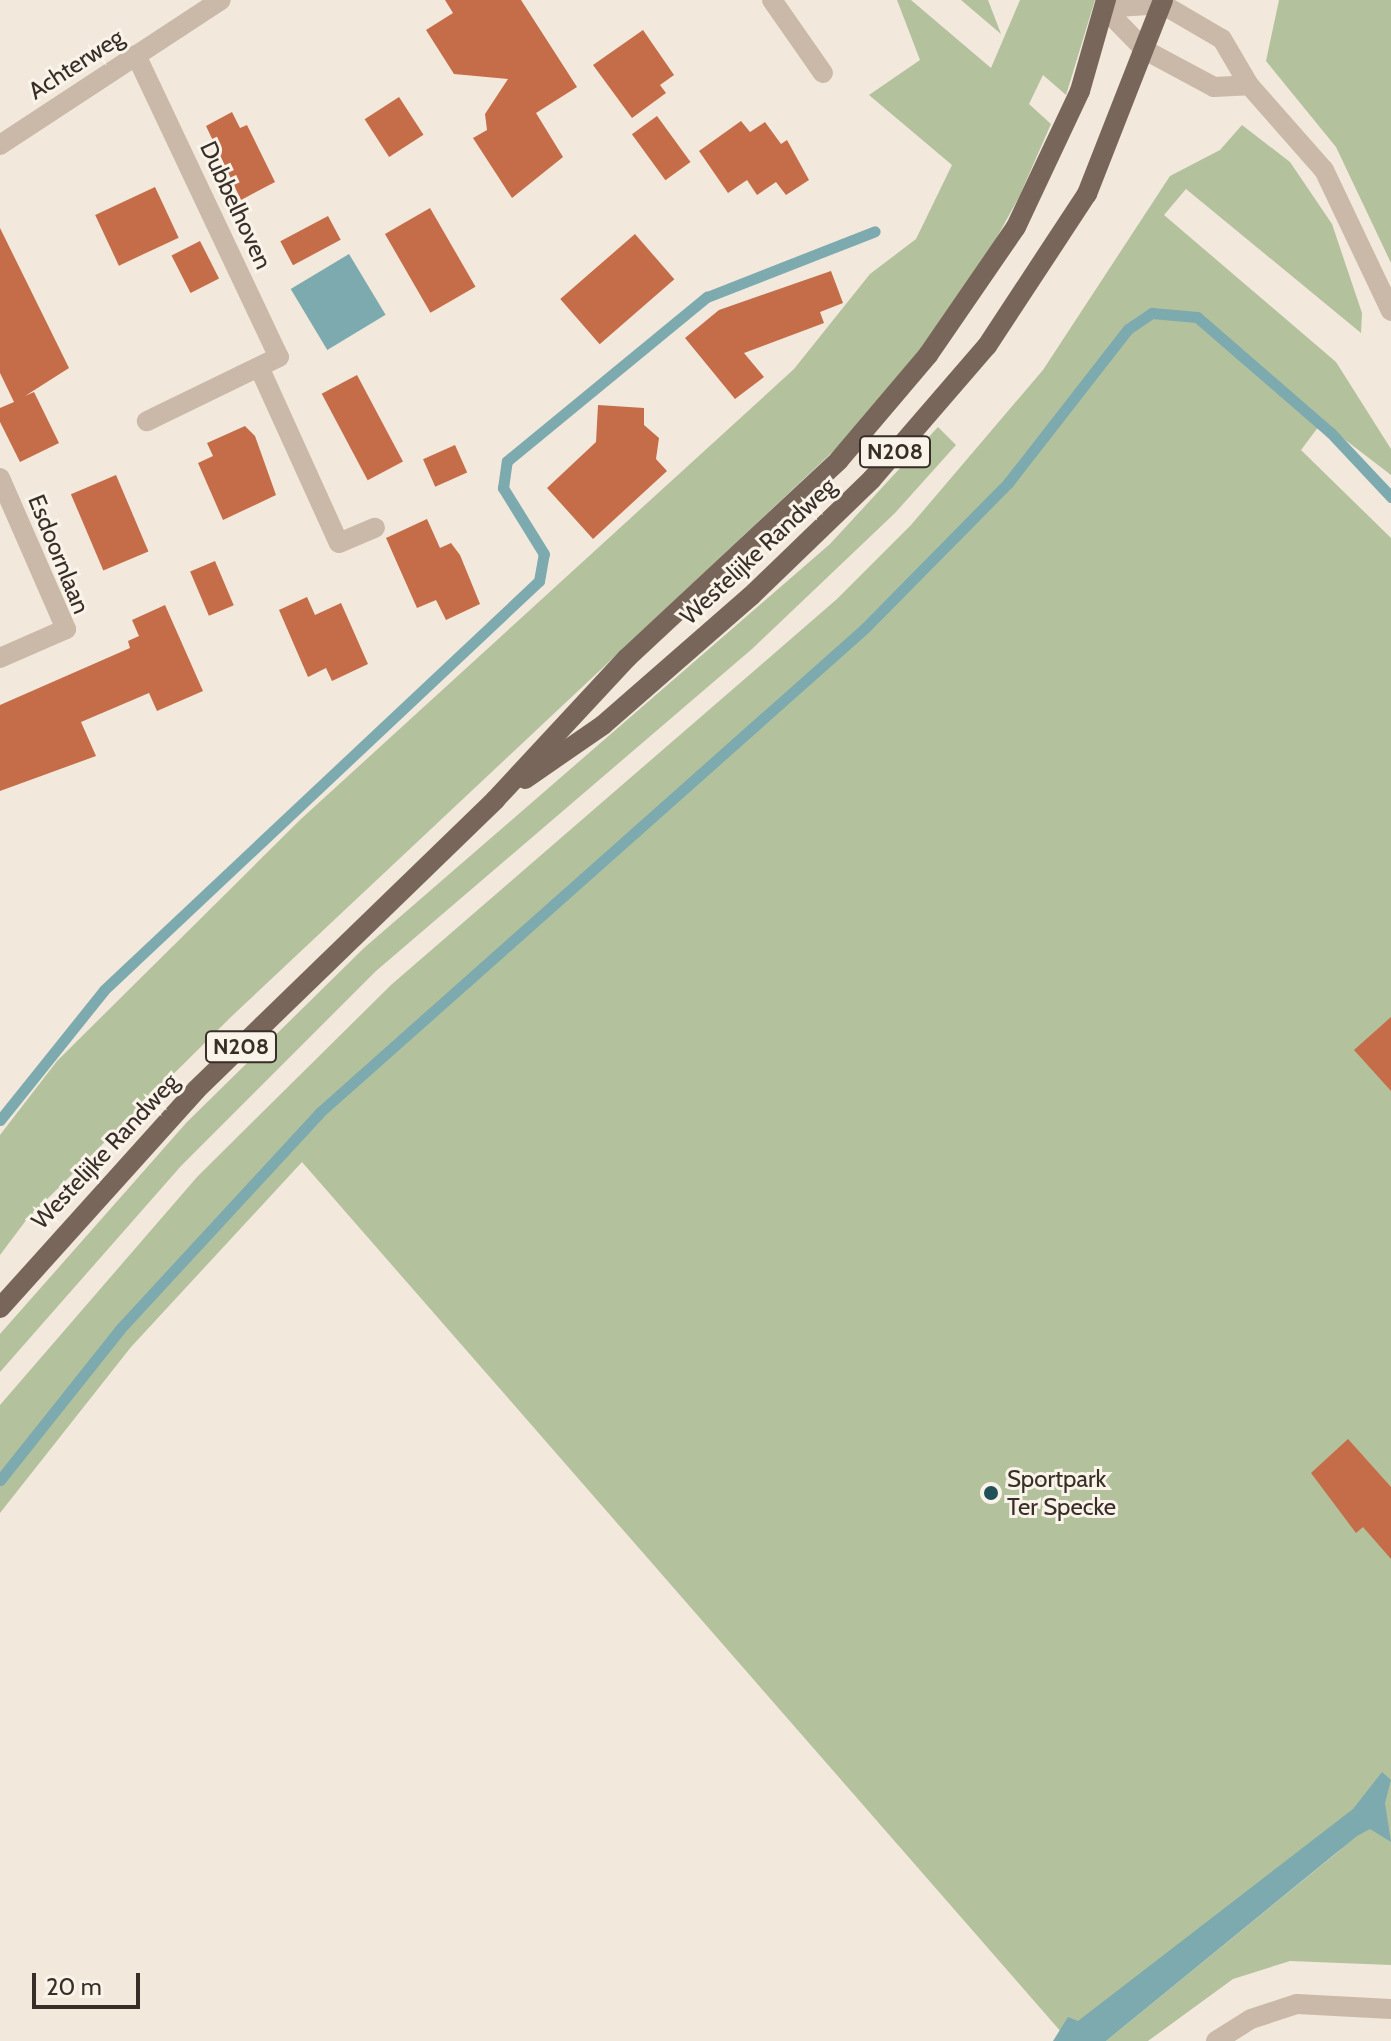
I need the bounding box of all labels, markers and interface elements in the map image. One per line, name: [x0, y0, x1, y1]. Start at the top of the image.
street label: Achterweg: [23, 23, 129, 105]
street label: Dubbelhoven: [194, 136, 278, 274]
road number: N208: [857, 434, 933, 470]
street label: Westelijke Randweg: [674, 472, 842, 630]
street label: Esdoornlaan: [22, 490, 96, 618]
road number: N208: [203, 1029, 279, 1065]
street label: Westelijke Randweg: [26, 1067, 184, 1235]
place label: Sportpark Ter Specke: [1007, 1465, 1116, 1521]
marker: Sportpark Ter Specke: [982, 1484, 1000, 1502]
scale bar: [36, 1957, 144, 2007]
text: 20 m: [46, 1972, 102, 2001]

